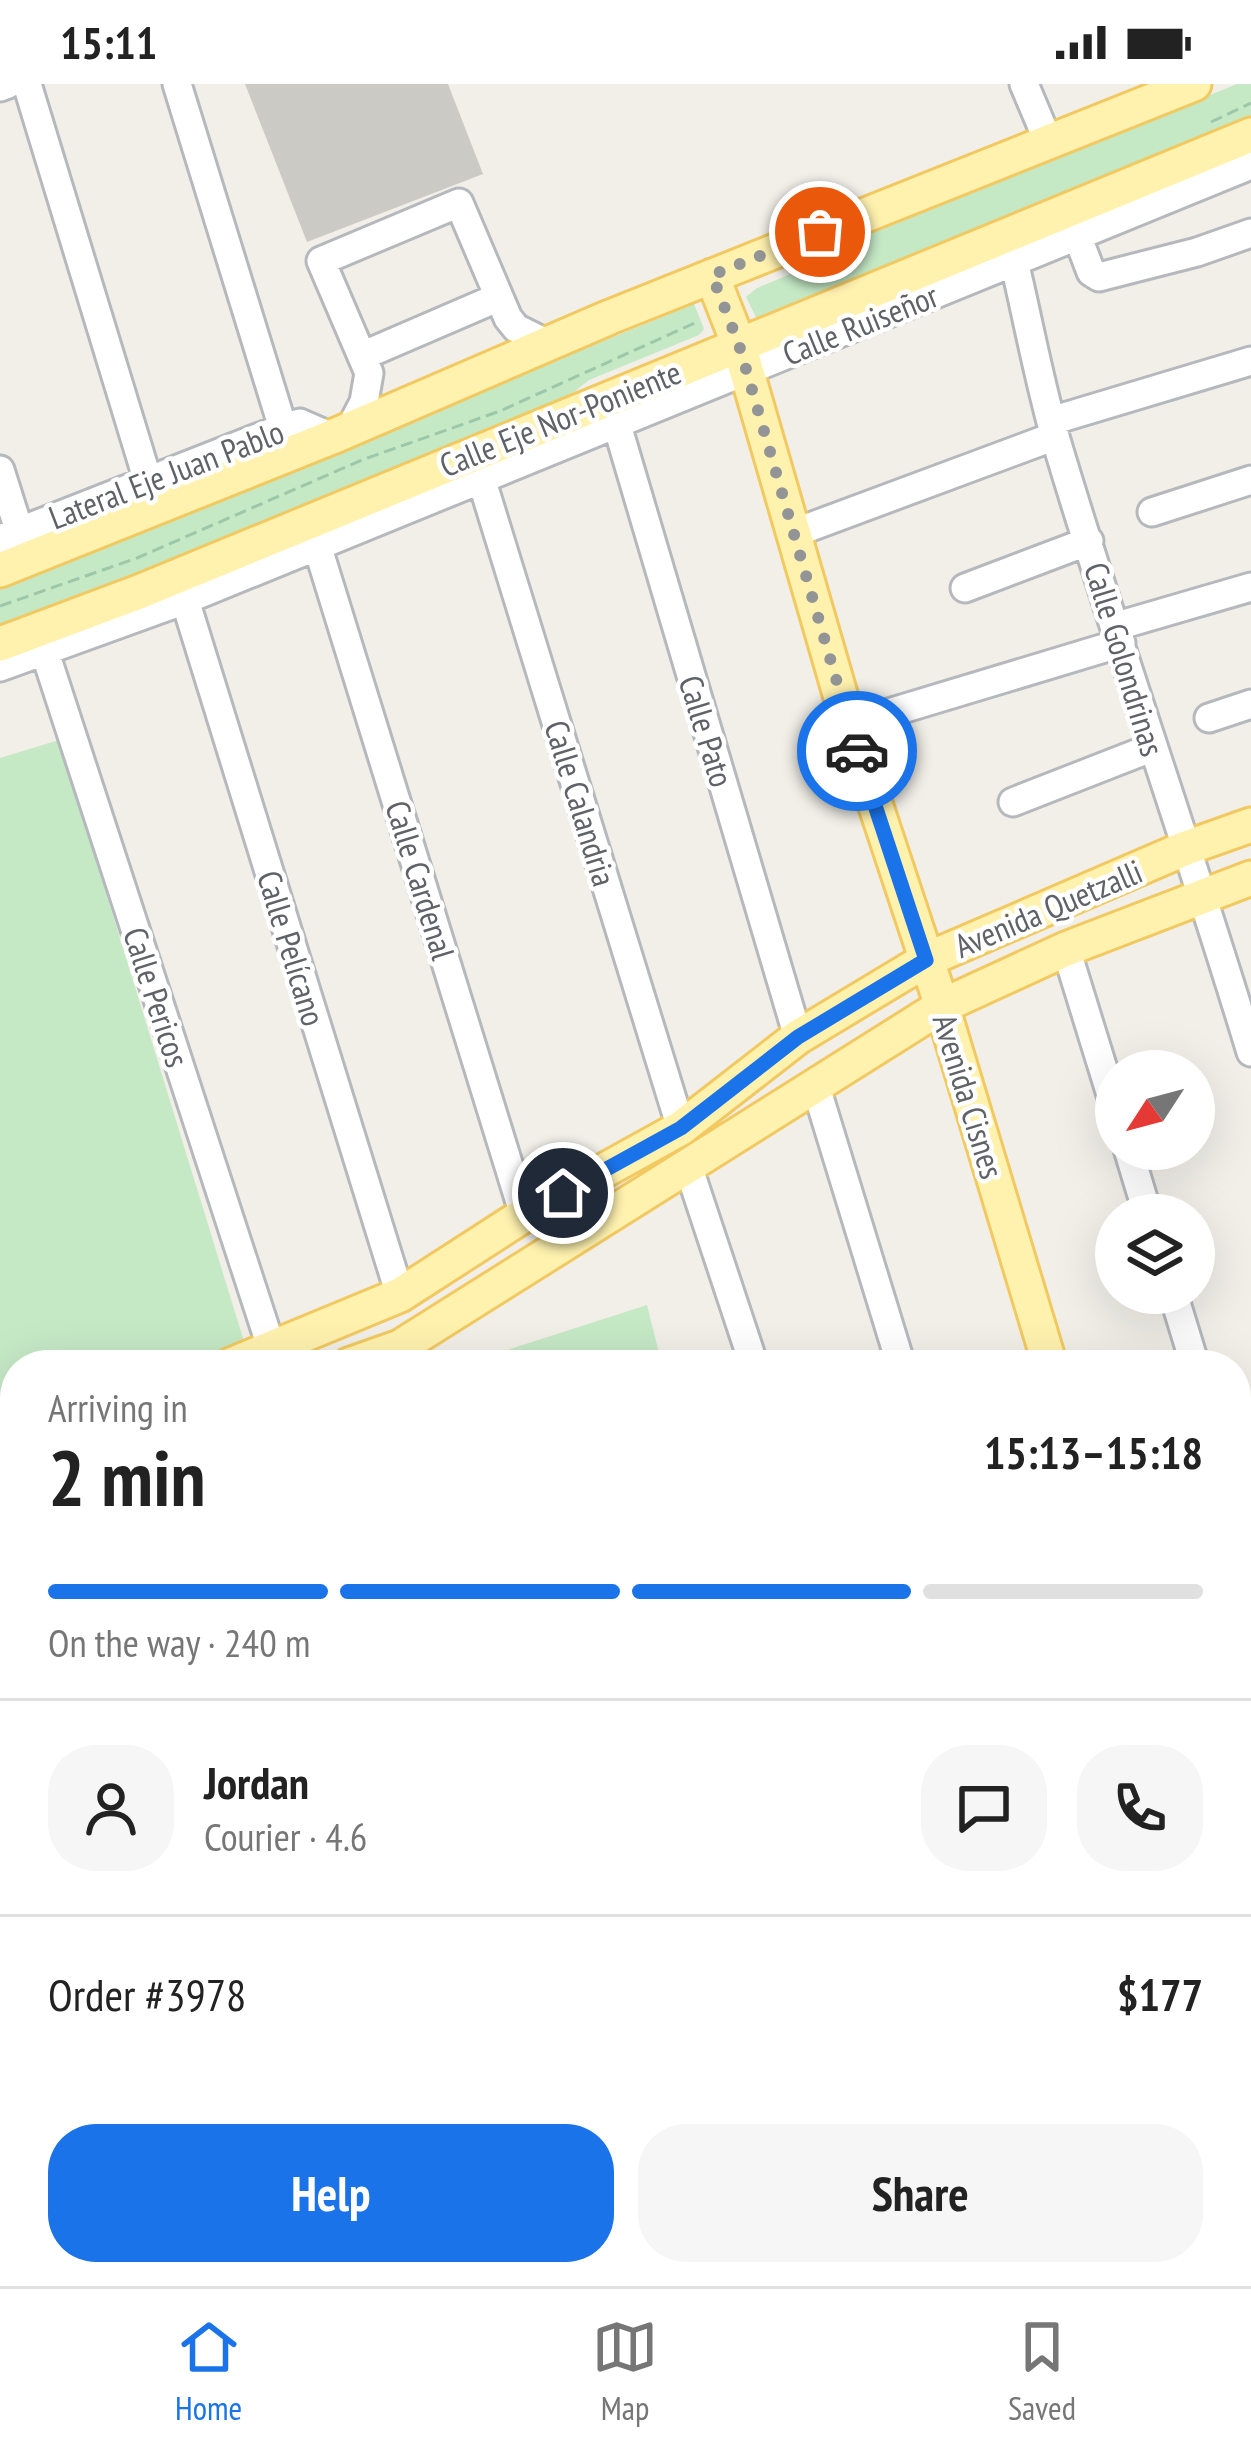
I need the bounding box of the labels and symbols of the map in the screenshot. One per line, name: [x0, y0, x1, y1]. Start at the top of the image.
pin: [769, 181, 871, 283]
street label: Calle Ruiseñor: [776, 273, 944, 375]
street label: Calle Eje Nor-Poniente: [433, 350, 687, 486]
street label: Lateral Eje Juan Pablo: [42, 409, 290, 539]
street label: Calle Golondrinas: [1075, 557, 1175, 761]
street label: Calle Pato: [670, 670, 744, 792]
courier: [797, 691, 917, 811]
street label: Calle Calandria: [535, 715, 627, 891]
street label: Calle Cardenal: [376, 795, 466, 965]
street label: Avenida Quetzalli: [948, 849, 1148, 967]
street label: Calle Pelícano: [248, 865, 336, 1031]
street label: Calle Pericos: [114, 922, 200, 1072]
street label: Avenida Cisnes: [924, 1008, 1014, 1184]
north arrow: [1095, 1050, 1215, 1170]
pin: [512, 1142, 614, 1244]

